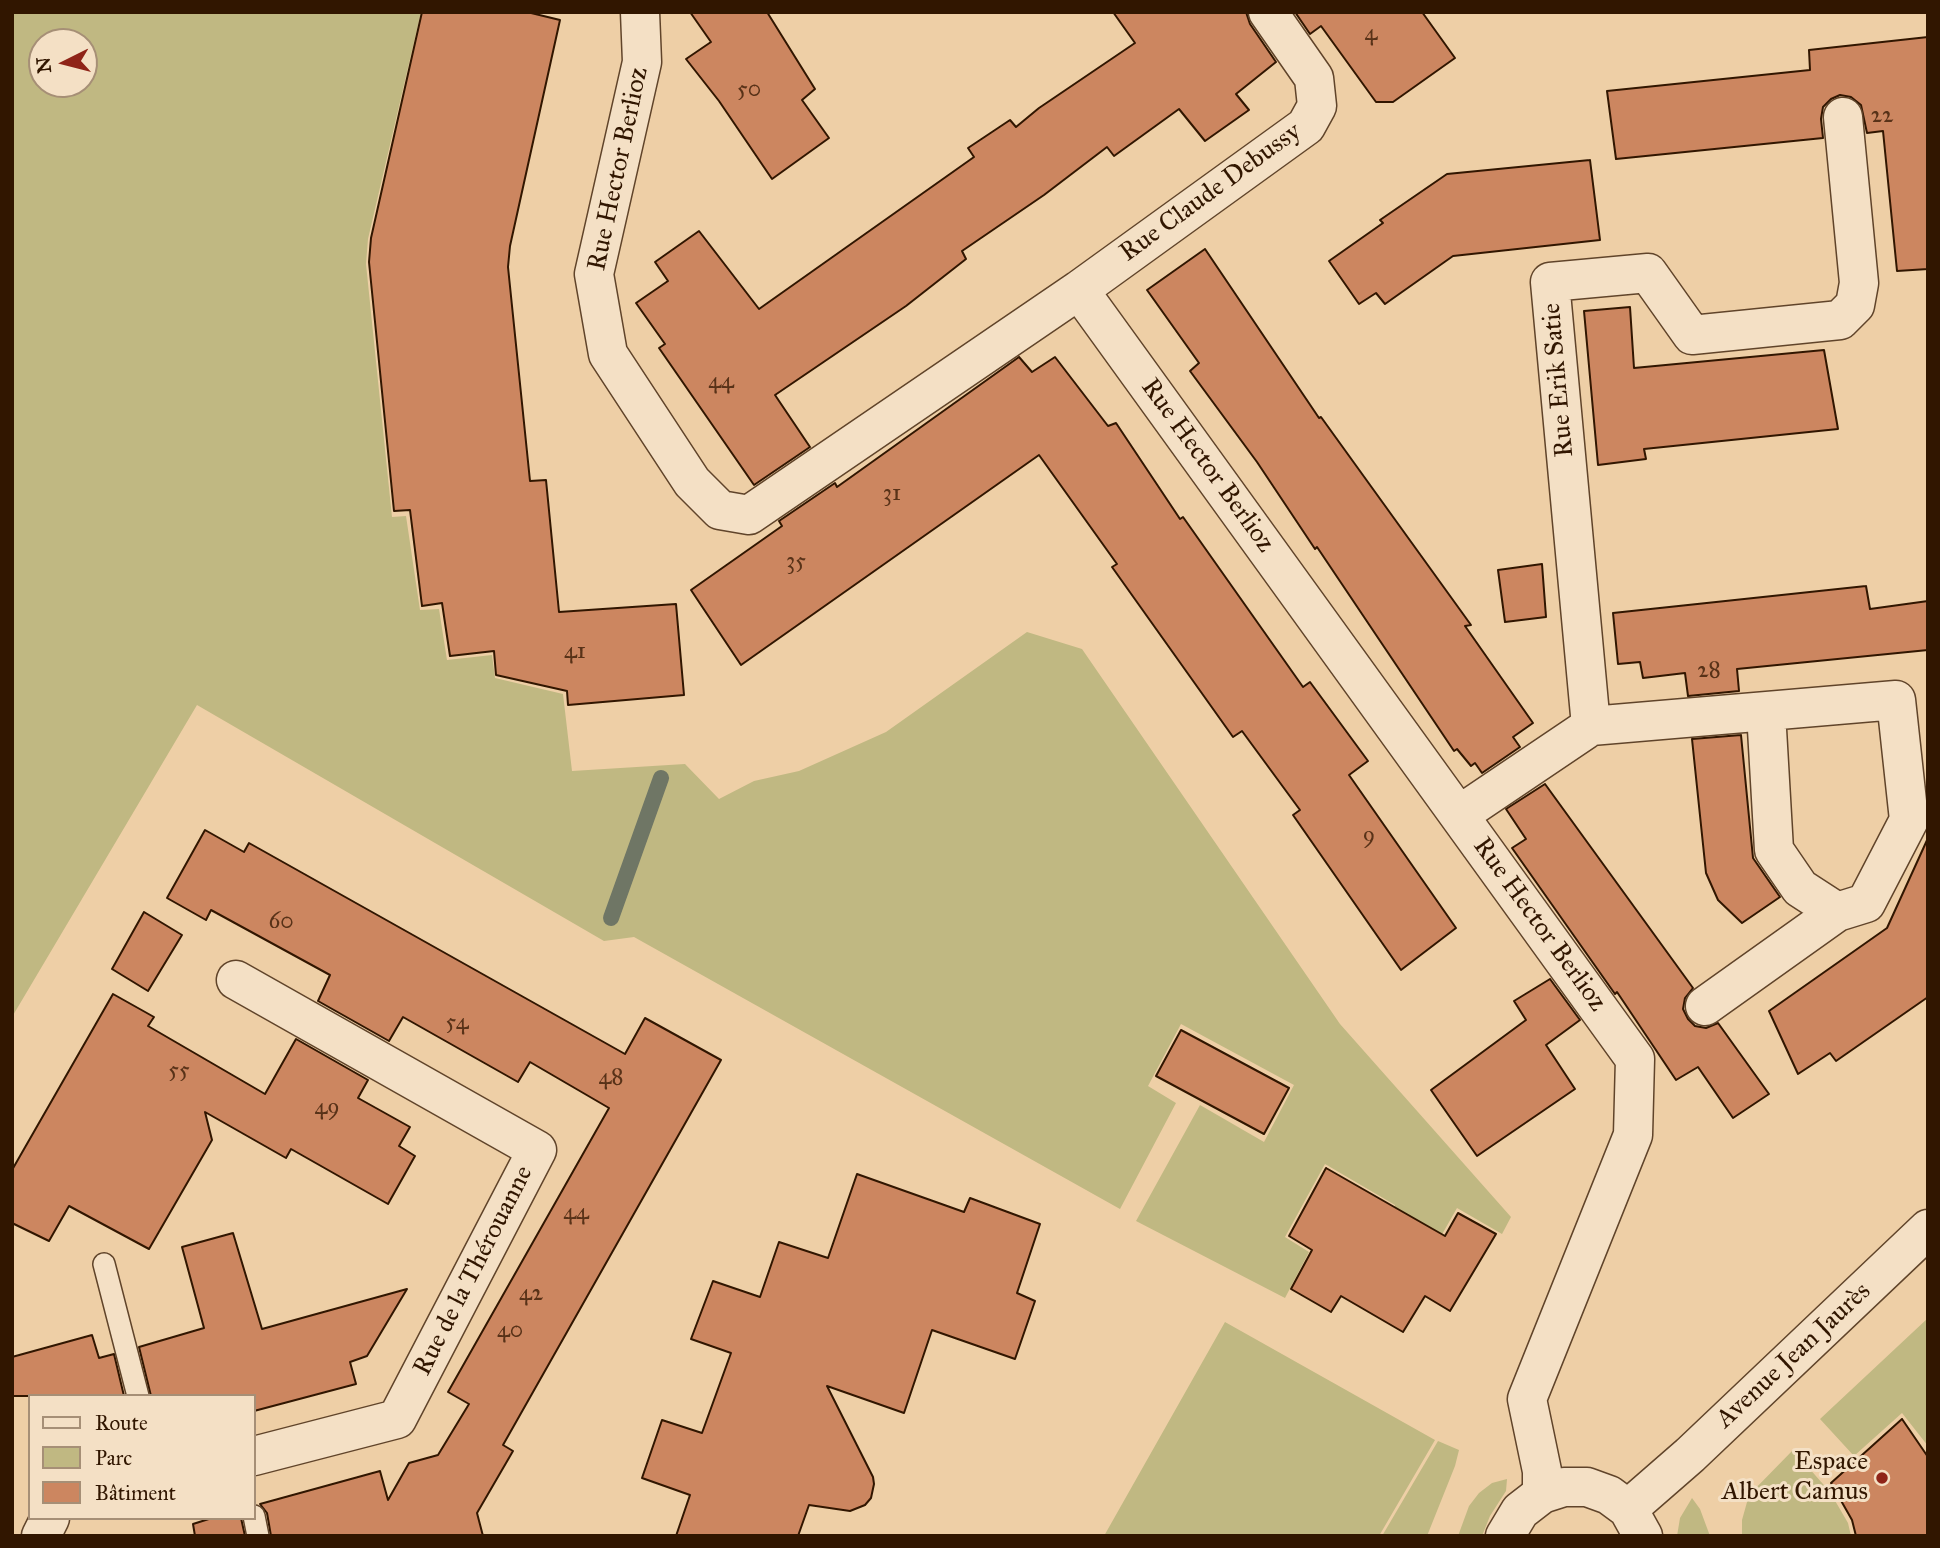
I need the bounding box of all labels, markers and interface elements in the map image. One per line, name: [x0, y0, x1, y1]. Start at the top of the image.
house number: 4: [1365, 20, 1377, 48]
north arrow: [28, 28, 98, 98]
text: N: [31, 56, 56, 74]
street label: Rue Hector Berlioz: [582, 64, 656, 274]
house number: 50: [737, 76, 761, 104]
house number: 22: [1871, 102, 1893, 130]
street label: Rue Claude Debussy: [1114, 117, 1308, 269]
street label: Rue Erik Satie: [1537, 302, 1581, 458]
house number: 44: [708, 368, 734, 396]
street label: Rue Hector Berlioz: [1134, 373, 1280, 559]
house number: 31: [883, 480, 901, 508]
house number: 35: [786, 548, 806, 576]
house number: 41: [564, 638, 586, 666]
house number: 28: [1697, 657, 1721, 685]
house number: 9: [1363, 822, 1375, 850]
street label: Rue Hector Berlioz: [1466, 832, 1612, 1018]
house number: 60: [268, 908, 294, 936]
house number: 54: [446, 1009, 468, 1037]
house number: 55: [168, 1057, 190, 1085]
house number: 48: [598, 1064, 624, 1092]
house number: 49: [314, 1094, 340, 1122]
street label: Rue de la Thérouanne: [408, 1161, 540, 1381]
house number: 44: [563, 1199, 589, 1227]
street label: Avenue Jean Jaurès: [1710, 1276, 1878, 1436]
house number: 42: [519, 1280, 543, 1308]
house number: 40: [497, 1317, 523, 1345]
legend: [28, 1394, 256, 1520]
text: Route: [95, 1410, 148, 1436]
text: Parc: [95, 1445, 132, 1471]
place label: Espace Albert Camus: [1722, 1447, 1868, 1508]
marker: Espace Albert Camus: [1874, 1470, 1890, 1486]
text: Bâtiment: [95, 1480, 176, 1506]

